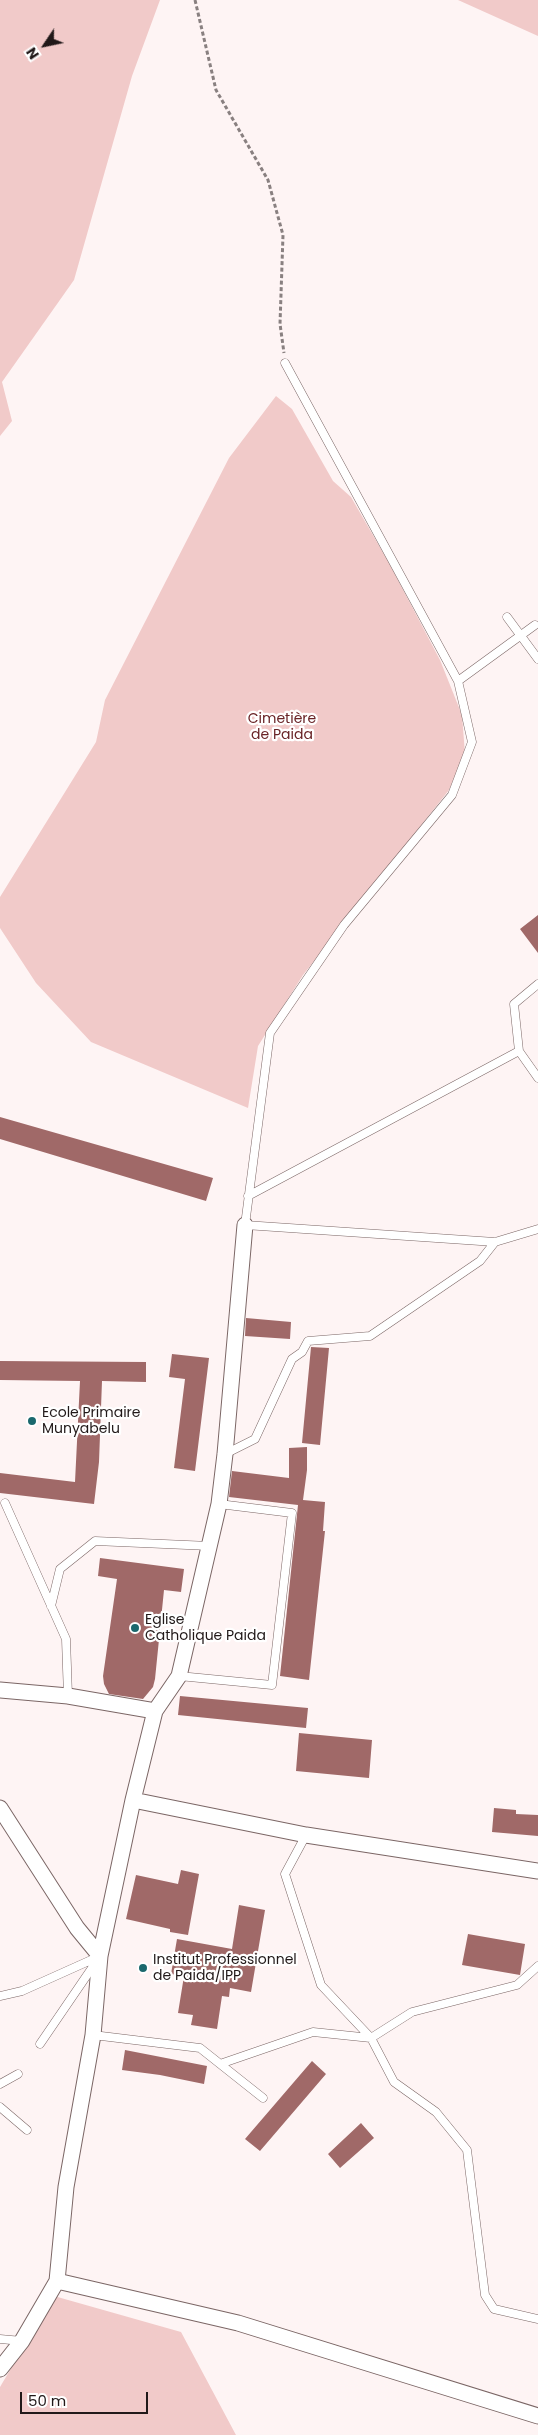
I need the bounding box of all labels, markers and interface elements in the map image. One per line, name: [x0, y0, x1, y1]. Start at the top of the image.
north arrow: [20, 20, 70, 70]
text: N: [21, 43, 44, 63]
park label: Cimetière de Paida: [248, 711, 316, 744]
place label: Ecole Primaire Munyabelu: [42, 1405, 141, 1438]
marker: Ecole Primaire Munyabelu: [26, 1415, 38, 1427]
place label: Eglise Catholique Paida: [145, 1612, 266, 1644]
marker: Eglise Catholique Paida: [129, 1622, 141, 1634]
place label: Institut Professionnel de Paida/IPP: [153, 1952, 297, 1984]
marker: Institut Professionnel de Paida/IPP: [137, 1962, 149, 1974]
scale bar: [22, 2382, 150, 2414]
text: 50 m: [28, 2390, 66, 2411]

